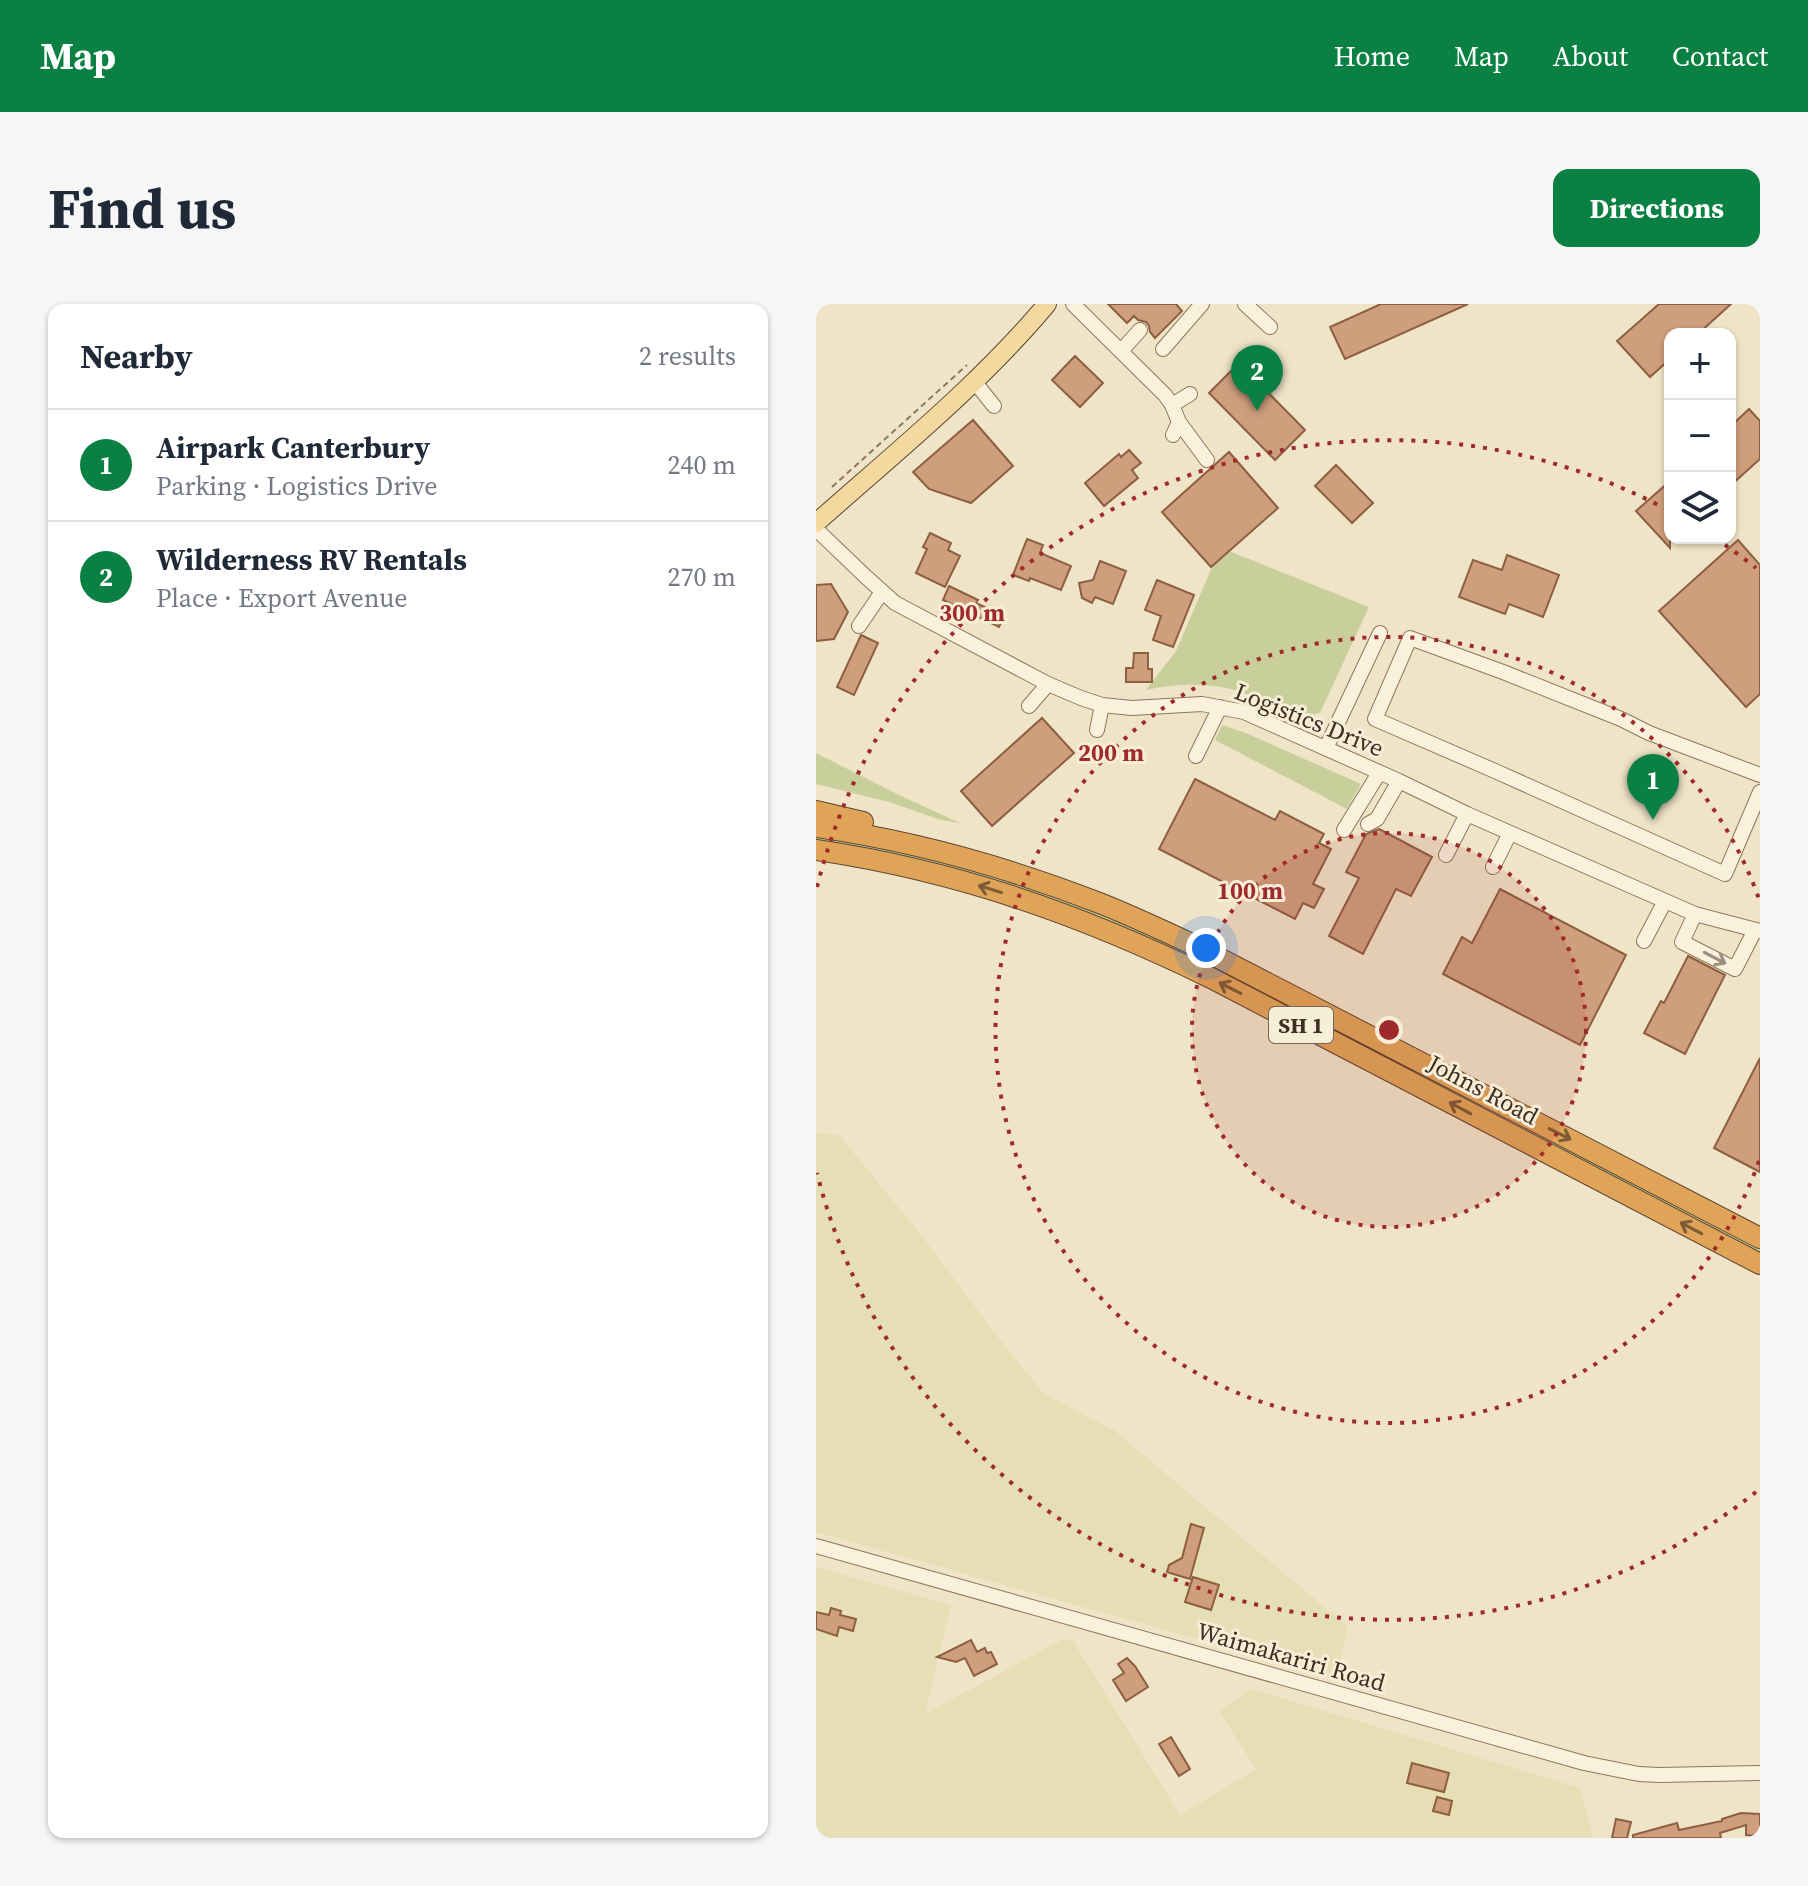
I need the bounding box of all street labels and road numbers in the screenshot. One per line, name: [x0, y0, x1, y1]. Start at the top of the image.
street label: Logistics Drive: [1230, 675, 1389, 764]
road number: SH 1: [1269, 1007, 1333, 1043]
street label: Johns Road: [1421, 1046, 1545, 1133]
street label: Waimakariri Road: [1193, 1614, 1390, 1699]

